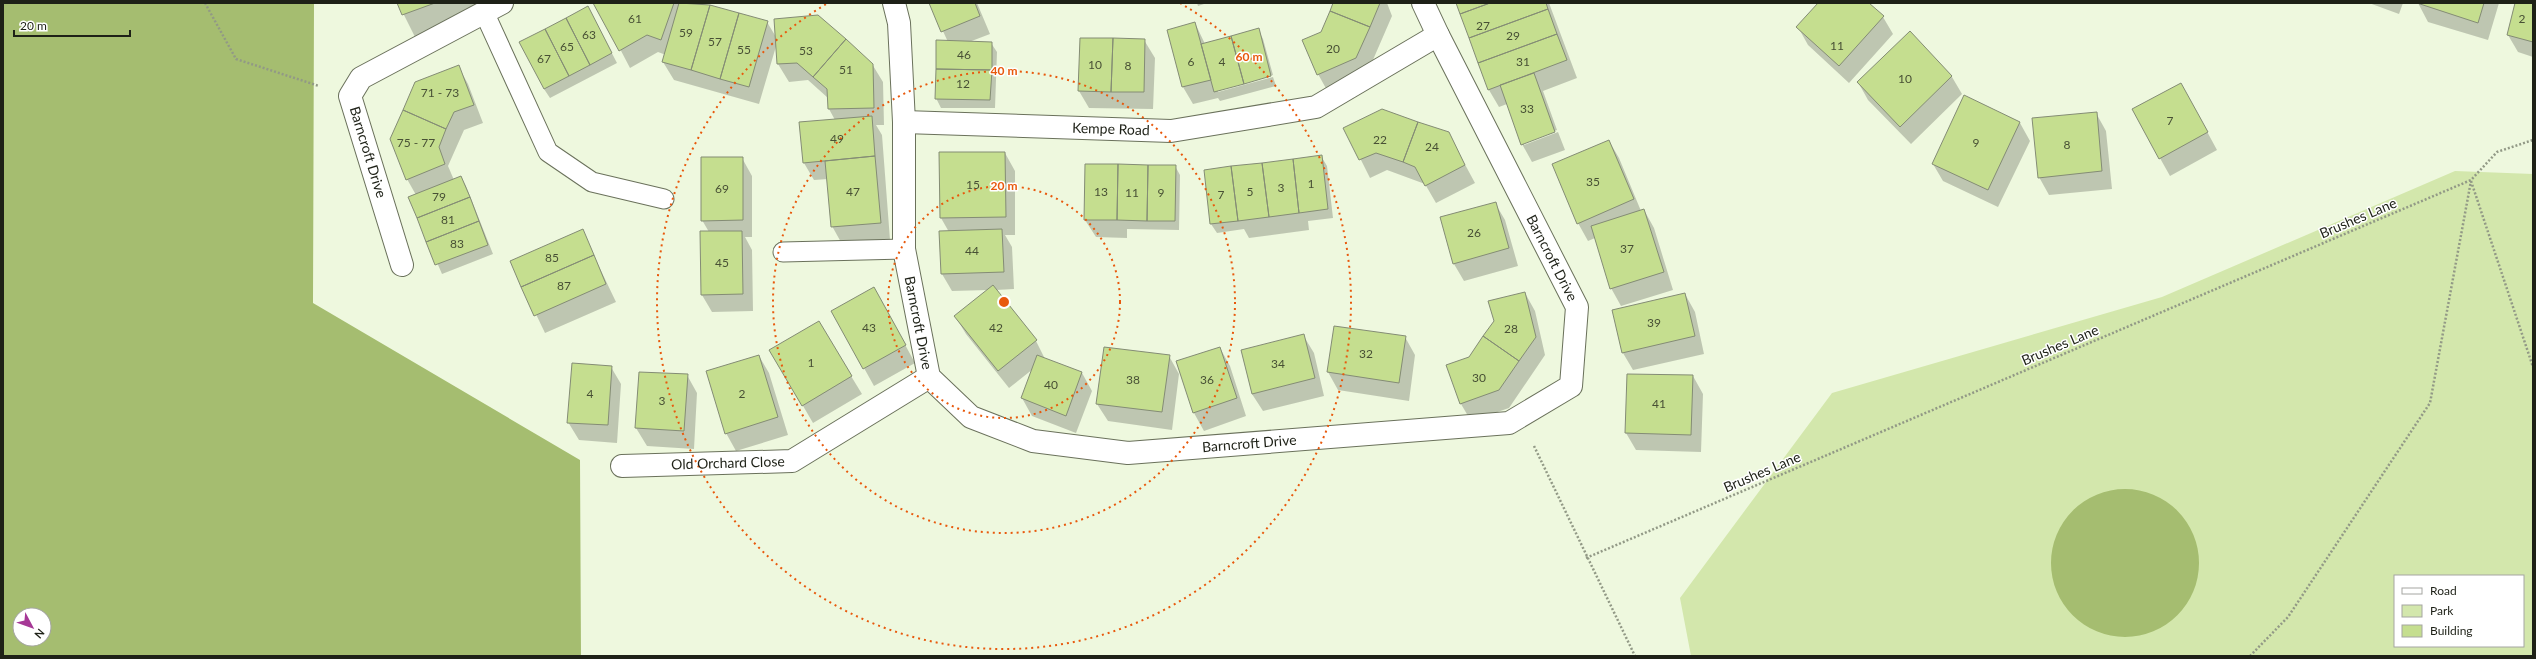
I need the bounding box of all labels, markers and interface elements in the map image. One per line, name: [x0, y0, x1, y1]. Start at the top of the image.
house number: 61: [628, 11, 642, 26]
house number: 2: [2519, 11, 2526, 26]
scale bar: [14, 12, 130, 38]
text: 20 m: [20, 18, 47, 33]
house number: 27: [1476, 18, 1490, 33]
house number: 59: [679, 25, 693, 40]
house number: 63: [582, 27, 596, 42]
house number: 29: [1506, 28, 1520, 43]
house number: 57: [708, 34, 722, 49]
house number: 11: [1830, 38, 1844, 53]
house number: 65: [560, 39, 574, 54]
house number: 20: [1326, 41, 1340, 56]
house number: 55: [737, 42, 751, 57]
house number: 53: [799, 43, 813, 58]
house number: 46: [957, 47, 971, 62]
text: 60 m: [1236, 49, 1262, 64]
house number: 67: [537, 51, 551, 66]
house number: 6: [1188, 54, 1195, 69]
house number: 4: [1219, 54, 1226, 69]
house number: 31: [1516, 54, 1530, 69]
house number: 10: [1088, 57, 1102, 72]
house number: 8: [1125, 58, 1132, 73]
house number: 51: [839, 62, 853, 77]
text: 40 m: [991, 63, 1017, 78]
house number: 10: [1898, 71, 1912, 86]
house number: 12: [956, 76, 970, 91]
house number: 71 - 73: [421, 85, 459, 100]
house number: 33: [1520, 101, 1534, 116]
street label: Barncroft Drive: [347, 104, 390, 200]
house number: 7: [2167, 113, 2174, 128]
street label: Kempe Road: [1072, 119, 1150, 138]
house number: 49: [830, 131, 844, 146]
house number: 22: [1373, 132, 1387, 147]
house number: 75 - 77: [397, 135, 435, 150]
house number: 9: [1973, 135, 1980, 150]
house number: 8: [2064, 137, 2071, 152]
house number: 24: [1425, 139, 1439, 154]
house number: 35: [1586, 174, 1600, 189]
house number: 1: [1308, 176, 1315, 191]
house number: 15: [966, 177, 980, 192]
text: 20 m: [991, 178, 1017, 193]
house number: 3: [1278, 180, 1285, 195]
house number: 69: [715, 181, 729, 196]
house number: 47: [846, 184, 860, 199]
house number: 13: [1094, 184, 1108, 199]
house number: 5: [1247, 184, 1254, 199]
house number: 11: [1125, 185, 1139, 200]
house number: 9: [1158, 185, 1165, 200]
house number: 7: [1218, 187, 1225, 202]
house number: 79: [432, 189, 446, 204]
street label: Brushes Lane: [2317, 194, 2399, 241]
house number: 81: [441, 212, 455, 227]
street label: Barncroft Drive: [1523, 212, 1582, 304]
house number: 26: [1467, 225, 1481, 240]
house number: 83: [450, 236, 464, 251]
house number: 37: [1620, 241, 1634, 256]
house number: 44: [965, 243, 979, 258]
house number: 85: [545, 250, 559, 265]
house number: 45: [715, 255, 729, 270]
street label: Barncroft Drive: [901, 275, 936, 371]
house number: 87: [557, 278, 571, 293]
centre of rings: [997, 295, 1011, 309]
house number: 39: [1647, 315, 1661, 330]
house number: 43: [862, 320, 876, 335]
house number: 42: [989, 320, 1003, 335]
house number: 28: [1504, 321, 1518, 336]
street label: Brushes Lane: [2019, 321, 2101, 368]
house number: 32: [1359, 346, 1373, 361]
house number: 1: [808, 355, 815, 370]
house number: 34: [1271, 356, 1285, 371]
house number: 30: [1472, 370, 1486, 385]
house number: 38: [1126, 372, 1140, 387]
house number: 36: [1200, 372, 1214, 387]
house number: 40: [1044, 377, 1058, 392]
house number: 4: [587, 386, 594, 401]
house number: 2: [739, 386, 746, 401]
house number: 3: [659, 393, 666, 408]
house number: 41: [1652, 396, 1666, 411]
street label: Barncroft Drive: [1201, 431, 1297, 455]
street label: Brushes Lane: [1721, 448, 1803, 495]
street label: Old Orchard Close: [671, 452, 785, 473]
legend: [2394, 575, 2524, 647]
text: Road: [2430, 583, 2457, 598]
text: Park: [2430, 603, 2454, 618]
north arrow: [12, 607, 52, 647]
text: Building: [2430, 623, 2473, 638]
text: N: [32, 626, 48, 641]

